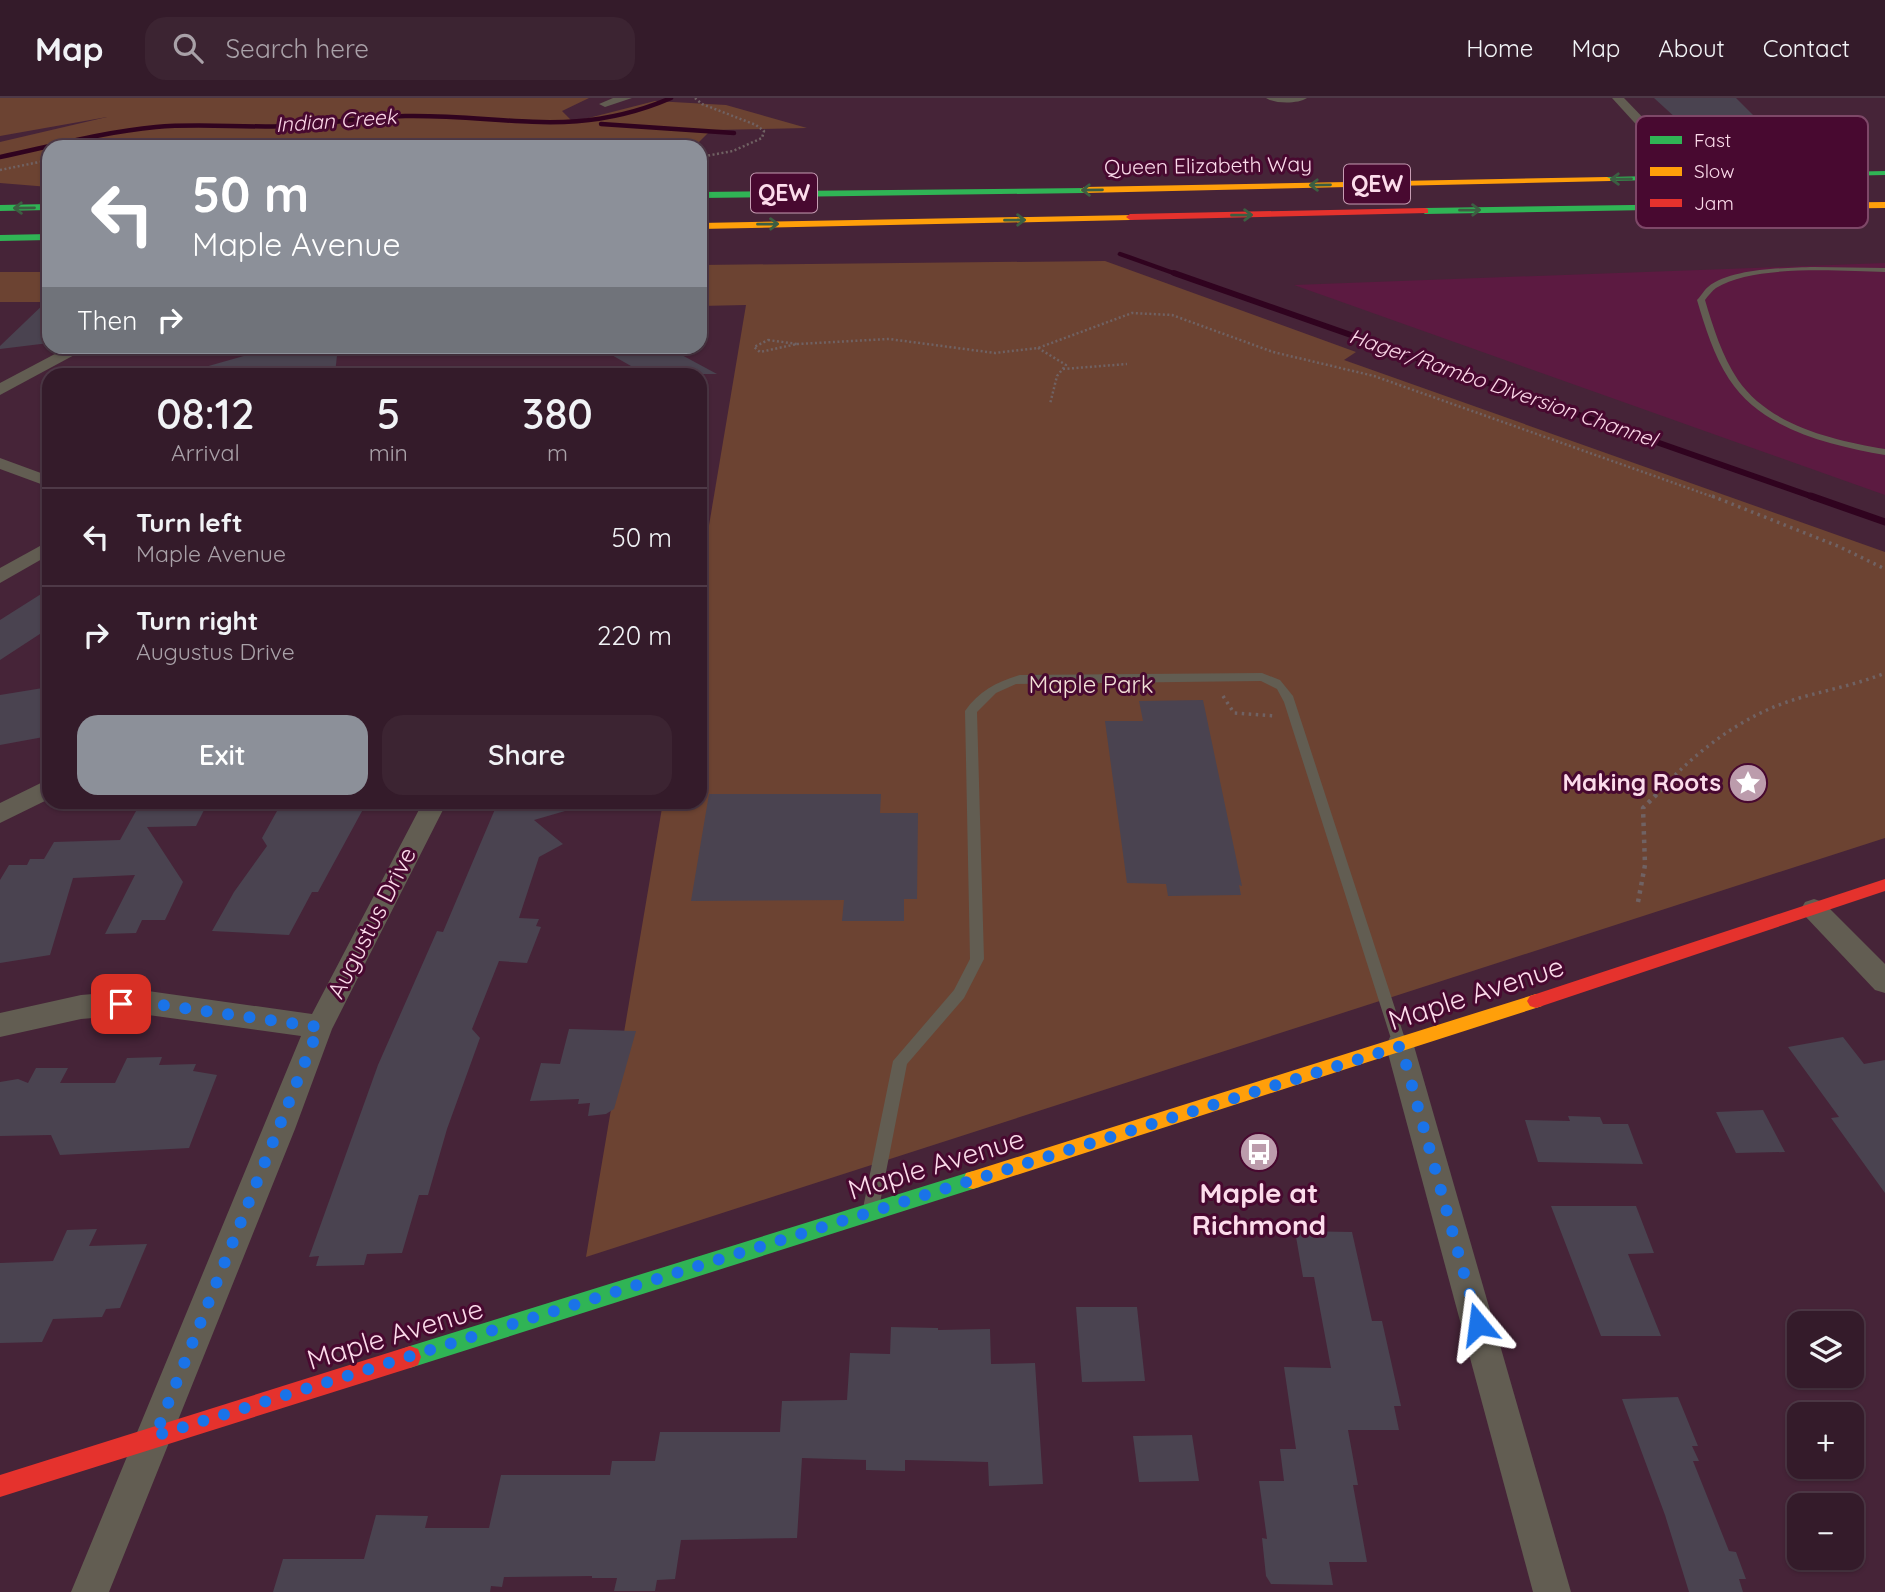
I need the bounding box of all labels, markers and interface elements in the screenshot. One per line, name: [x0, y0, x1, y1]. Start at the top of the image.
search box: [145, 17, 635, 80]
text: Map: [35, 28, 103, 69]
icon: search: [169, 29, 207, 67]
text: Search here: [225, 32, 369, 65]
text: Home: [1466, 33, 1533, 63]
text: Map: [1571, 33, 1620, 63]
text: About: [1658, 33, 1725, 63]
text: Contact: [1763, 33, 1850, 63]
water label: Indian Creek: [274, 103, 399, 137]
legend: [1636, 116, 1868, 228]
text: Fast: [1694, 128, 1731, 152]
street label: Queen Elizabeth Way: [1104, 150, 1312, 180]
text: Slow: [1694, 159, 1735, 183]
text: 50 m: [192, 163, 309, 224]
road number: QEW: [1344, 164, 1410, 204]
icon: left: [77, 168, 168, 259]
one-way arrow: [1610, 172, 1633, 186]
road number: QEW: [751, 174, 817, 212]
one-way arrow: [1309, 178, 1332, 192]
one-way arrow: [1081, 183, 1104, 197]
text: Jam: [1694, 191, 1734, 215]
one-way arrow: [13, 201, 36, 214]
one-way arrow: [1458, 204, 1481, 217]
one-way arrow: [1230, 208, 1253, 222]
one-way arrow: [1003, 213, 1026, 227]
one-way arrow: [756, 218, 779, 231]
text: Maple Avenue: [192, 224, 401, 264]
icon: right: [151, 301, 189, 339]
text: Then: [77, 304, 137, 337]
water label: Hager/Rambo Diversion Channel: [1346, 322, 1662, 453]
text: 08:12: [156, 387, 255, 440]
text: 5: [376, 387, 400, 440]
text: 380: [522, 387, 593, 440]
text: Arrival: [171, 438, 240, 467]
text: min: [369, 438, 408, 467]
text: m: [547, 438, 568, 467]
text: Turn left: [136, 506, 243, 539]
icon: left: [77, 518, 115, 556]
text: 50 m: [612, 521, 672, 554]
text: Maple Avenue: [136, 539, 286, 568]
text: Turn right: [136, 604, 258, 637]
icon: right: [77, 616, 115, 654]
text: 220 m: [597, 619, 672, 652]
text: Augustus Drive: [136, 637, 295, 666]
park label: Maple Park: [1028, 669, 1154, 699]
button: Exit: [77, 715, 368, 795]
button: Share: [382, 715, 672, 795]
place icon: Making Roots: [1727, 762, 1769, 804]
place label: Making Roots: [1562, 767, 1721, 797]
street label: Augustus Drive: [320, 842, 422, 1003]
street label: Maple Avenue: [1384, 948, 1568, 1037]
pin: [91, 974, 151, 1034]
icon: arrive: [102, 985, 140, 1023]
street label: Maple Avenue: [843, 1120, 1028, 1207]
bus stop icon: Maple at Richmond: [1238, 1131, 1280, 1173]
place label: Maple at Richmond: [1192, 1175, 1326, 1242]
position arrow: [1441, 1287, 1515, 1361]
street label: Maple Avenue: [302, 1290, 487, 1377]
map controls: [1787, 1311, 1864, 1570]
button: layers: [1787, 1311, 1864, 1388]
button: +: [1787, 1402, 1864, 1479]
button: −: [1787, 1493, 1864, 1570]

